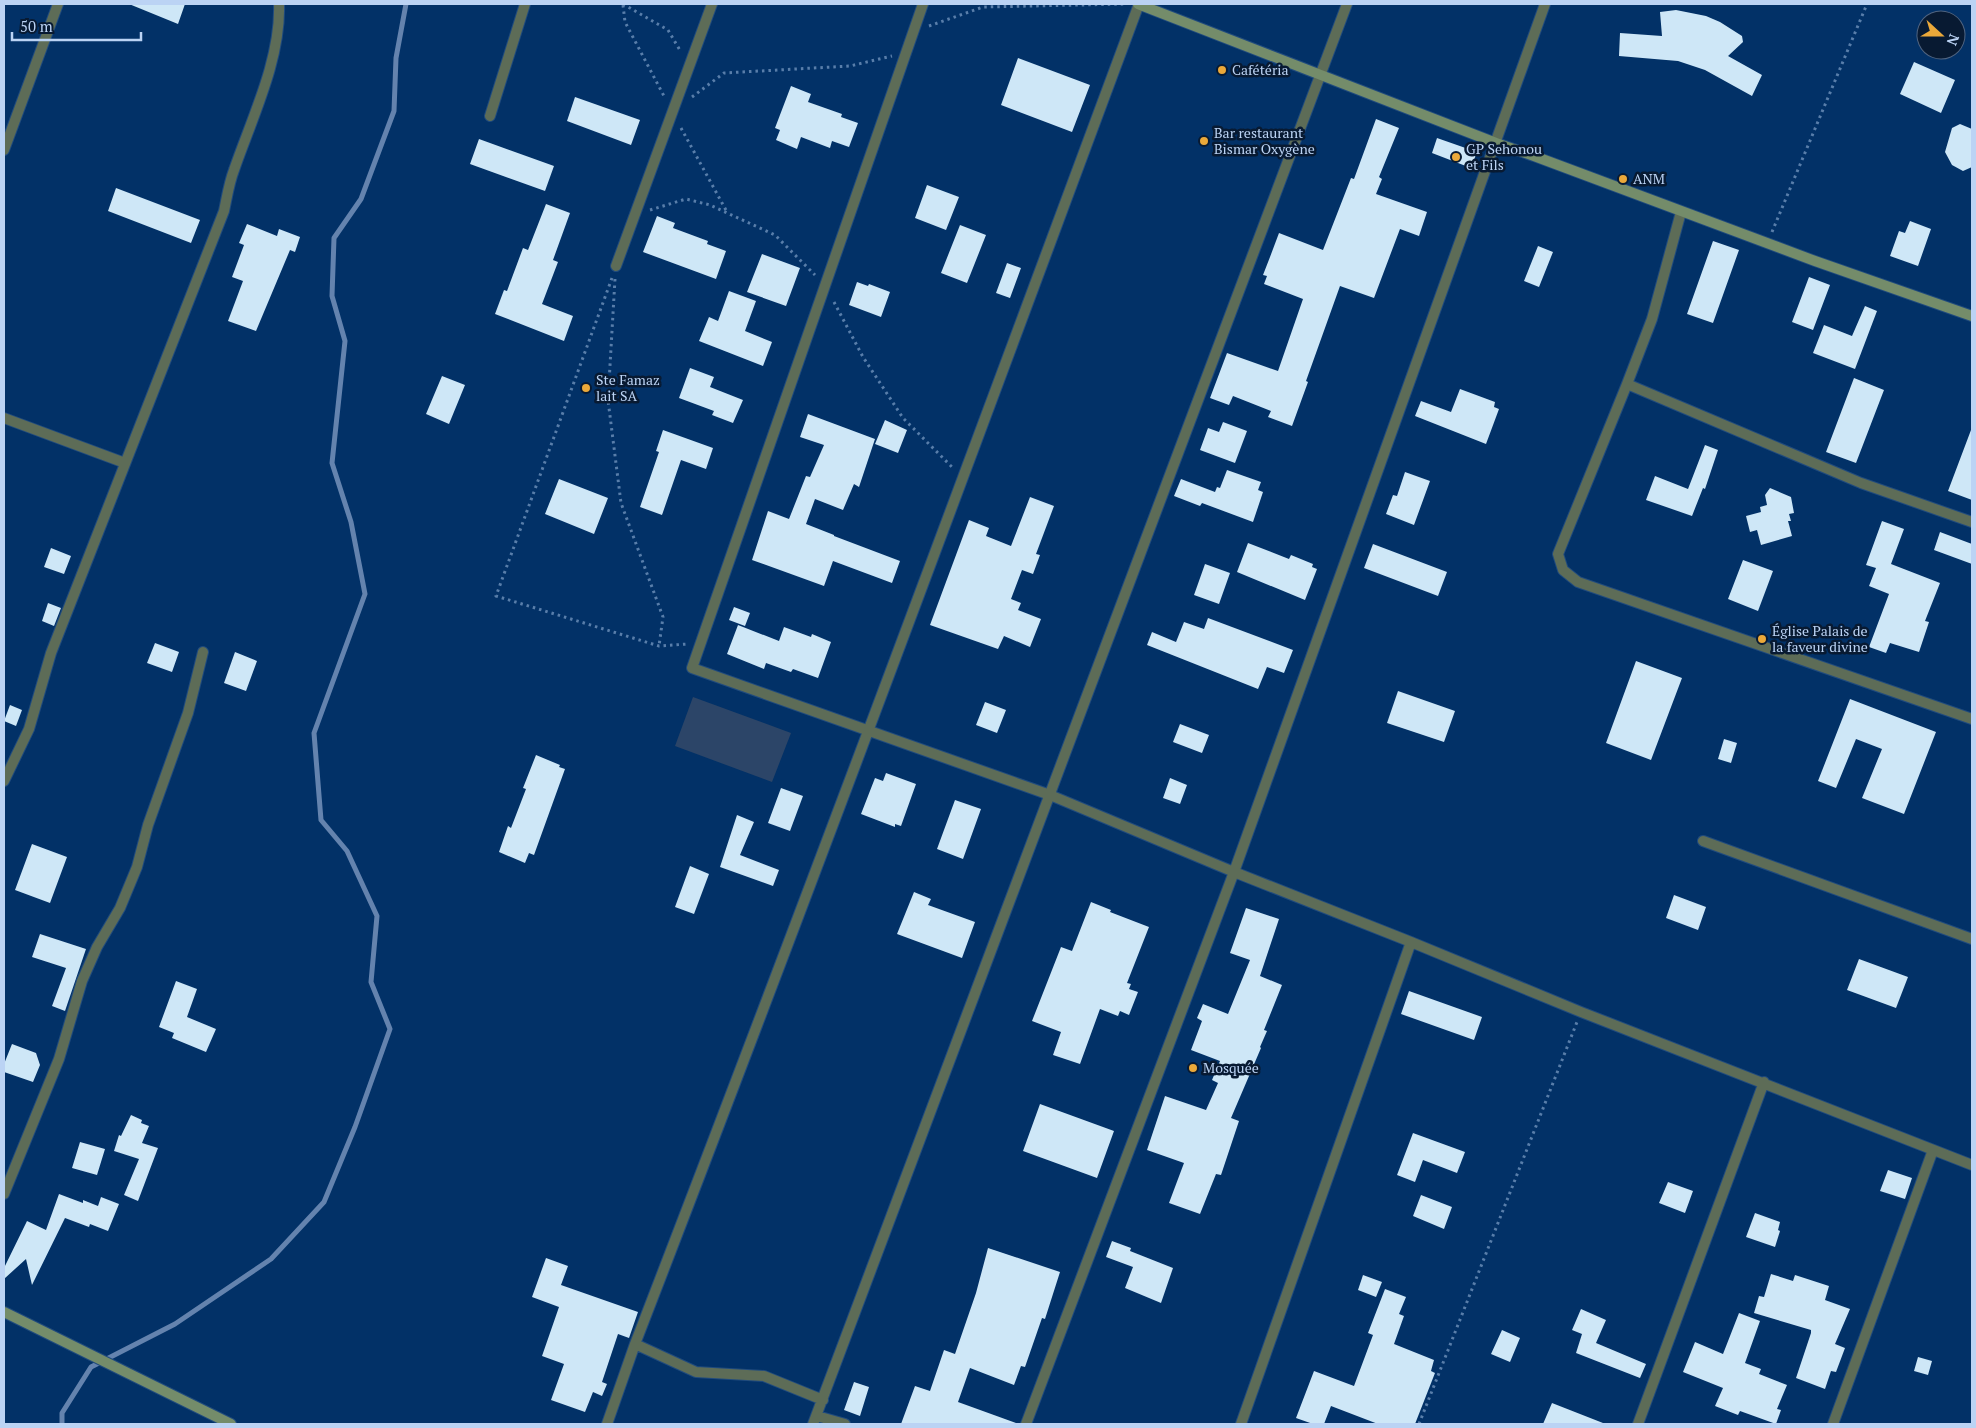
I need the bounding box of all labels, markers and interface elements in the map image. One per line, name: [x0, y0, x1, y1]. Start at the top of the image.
scale bar: [12, 10, 141, 42]
north arrow: [1916, 10, 1966, 60]
text: 50 m: [20, 16, 53, 36]
text: N: [1943, 31, 1964, 49]
place label: Cafétéria: [1232, 60, 1289, 79]
marker: Cafétéria: [1216, 64, 1228, 76]
place label: Bar restaurant Bismar Oxygène: [1214, 123, 1315, 158]
marker: Bar restaurant Bismar Oxygène: [1198, 135, 1210, 147]
place label: GP Sehonou et Fils: [1466, 139, 1542, 174]
marker: GP Sehonou et Fils: [1450, 151, 1462, 163]
place label: ANM: [1633, 169, 1665, 188]
marker: ANM: [1617, 173, 1629, 185]
place label: Ste Famaz lait SA: [596, 370, 660, 405]
marker: Ste Famaz lait SA: [580, 382, 592, 394]
place label: Église Palais de la faveur divine: [1772, 621, 1868, 656]
marker: Église Palais de la faveur divine: [1756, 633, 1768, 645]
place label: Mosquée: [1203, 1058, 1259, 1077]
marker: Mosquée: [1187, 1062, 1199, 1074]

